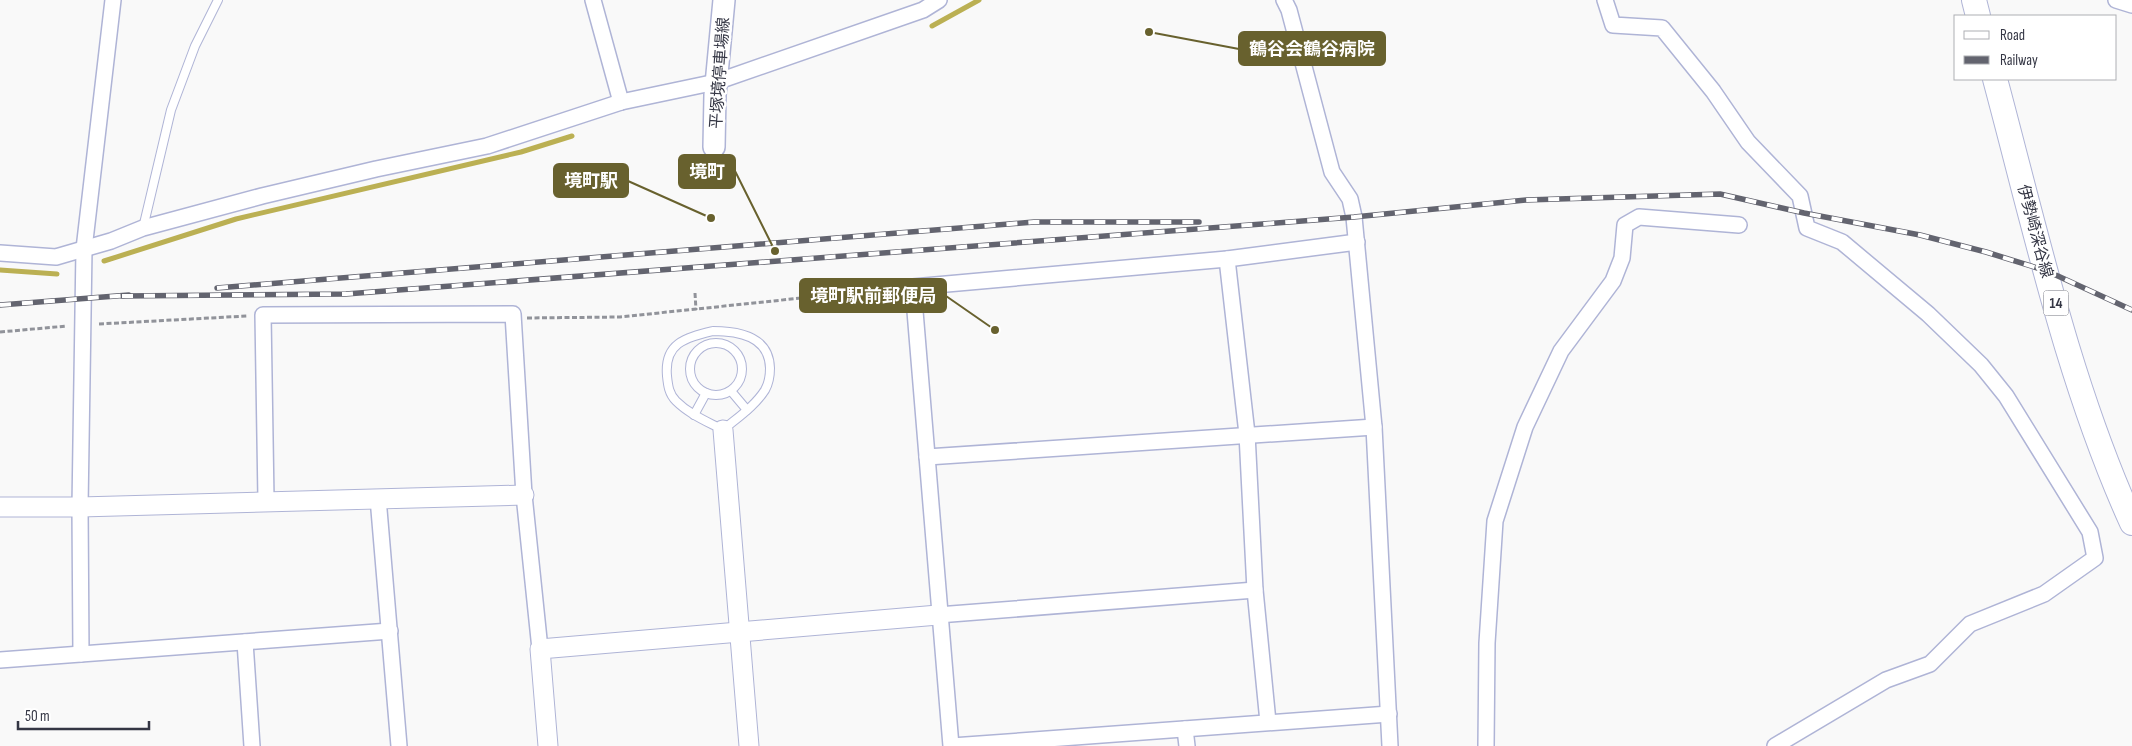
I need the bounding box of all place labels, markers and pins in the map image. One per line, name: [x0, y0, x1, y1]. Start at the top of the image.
callout: 鶴谷会鶴谷病院: [1239, 32, 1385, 65]
callout: 境町: [679, 155, 735, 188]
callout: 境町駅: [554, 164, 628, 197]
callout: 境町駅前郵便局: [800, 279, 946, 312]

